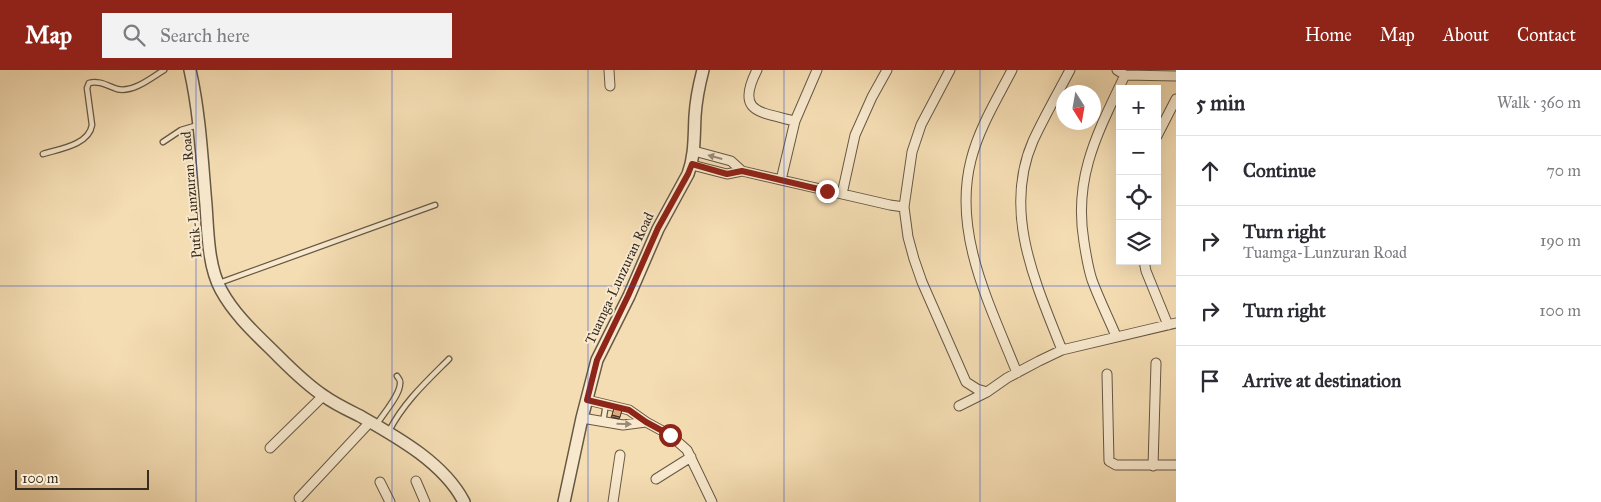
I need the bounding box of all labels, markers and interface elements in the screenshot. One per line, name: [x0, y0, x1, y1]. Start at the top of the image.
search box: [102, 13, 452, 58]
text: Map: [25, 20, 72, 50]
icon: search: [120, 21, 148, 49]
text: Search here: [160, 24, 250, 47]
text: Home: [1305, 24, 1352, 46]
text: Map: [1380, 24, 1415, 46]
text: About: [1443, 24, 1489, 46]
text: Contact: [1517, 24, 1576, 46]
north arrow: [1056, 85, 1101, 130]
map controls: [1116, 85, 1161, 265]
button: +: [1116, 85, 1161, 130]
text: 5 min: [1196, 90, 1245, 116]
text: Walk · 360 m: [1497, 93, 1581, 112]
button: −: [1116, 130, 1161, 175]
street label: Putik-Lunzuran Road: [177, 131, 206, 259]
one-way arrow: [708, 153, 723, 161]
icon: ahead: [1196, 157, 1224, 185]
text: Continue: [1243, 159, 1316, 182]
text: 70 m: [1546, 161, 1581, 180]
button: locate: [1116, 175, 1161, 220]
route end: [816, 180, 839, 203]
street label: Tuamga-Lunzuran Road: [581, 210, 658, 347]
button: layers: [1116, 220, 1161, 265]
text: Turn right: [1243, 220, 1326, 243]
icon: right: [1196, 227, 1224, 255]
text: 190 m: [1540, 231, 1581, 250]
text: Tuamga-Lunzuran Road: [1243, 243, 1407, 262]
icon: right: [1196, 297, 1224, 325]
text: Turn right: [1243, 299, 1326, 322]
text: 100 m: [1539, 301, 1581, 320]
icon: arrive: [1196, 367, 1224, 395]
text: Arrive at destination: [1243, 369, 1401, 392]
one-way arrow: [617, 420, 633, 428]
route start: [659, 424, 682, 447]
scale bar: [15, 467, 149, 490]
text: 100 m: [22, 470, 59, 487]

